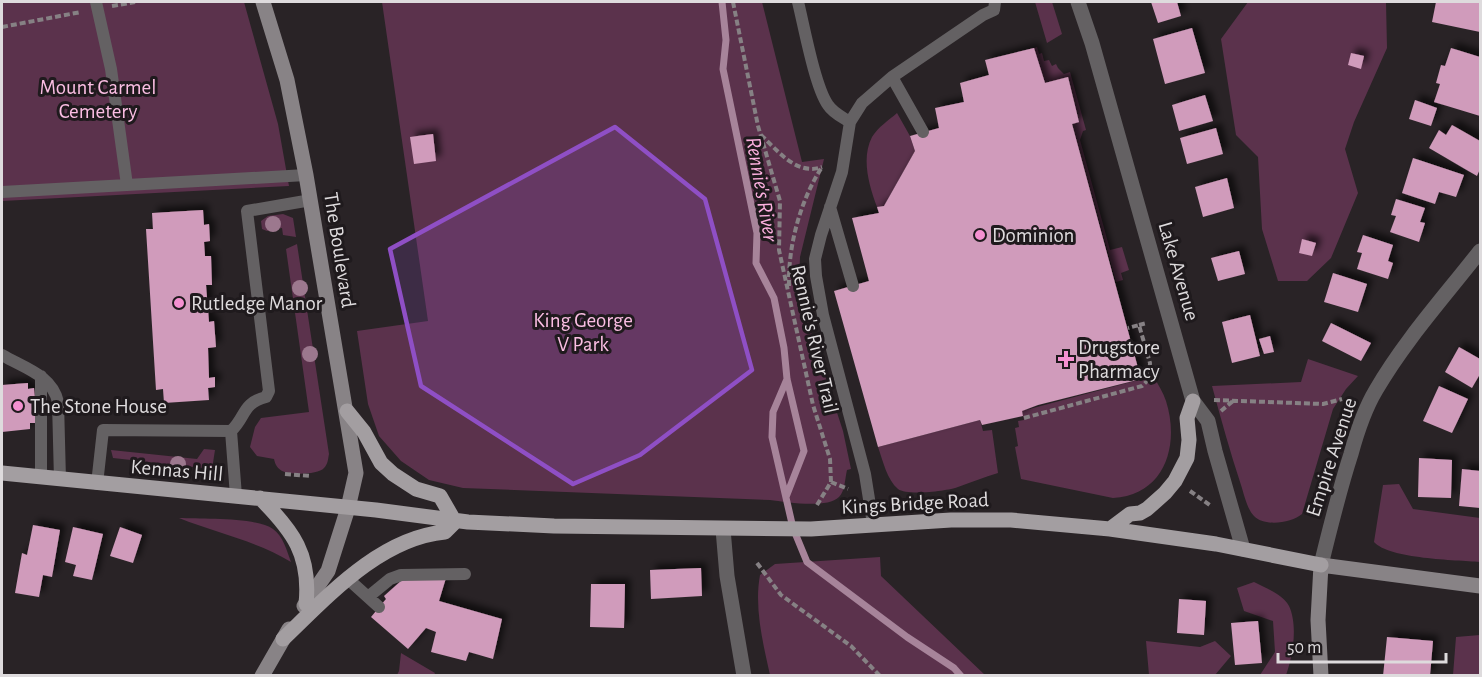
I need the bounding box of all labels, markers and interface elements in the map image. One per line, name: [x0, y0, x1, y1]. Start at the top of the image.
park label: Mount Carmel Cemetery: [40, 77, 156, 122]
water label: Rennie's River: [742, 135, 782, 244]
street label: The Boulevard: [320, 191, 359, 310]
street label: Lake Avenue: [1154, 219, 1203, 323]
place label: Dominion: [992, 225, 1074, 246]
marker: Dominion: [973, 228, 987, 242]
street label: Rennie's River Trail: [787, 263, 842, 415]
place label: Rutledge Manor: [191, 293, 323, 314]
marker: Rutledge Manor: [172, 296, 186, 310]
park label: King George V Park: [533, 310, 633, 355]
place label: Drugstore Pharmacy: [1078, 337, 1160, 382]
marker: Drugstore Pharmacy: [1059, 352, 1073, 366]
street label: Empire Avenue: [1302, 395, 1361, 519]
place label: The Stone House: [30, 396, 167, 417]
marker: The Stone House: [11, 399, 25, 413]
street label: Kennas Hill: [130, 456, 224, 485]
street label: Kings Bridge Road: [841, 489, 990, 518]
scale bar: [1278, 626, 1446, 664]
text: 50 m: [1287, 639, 1321, 657]

